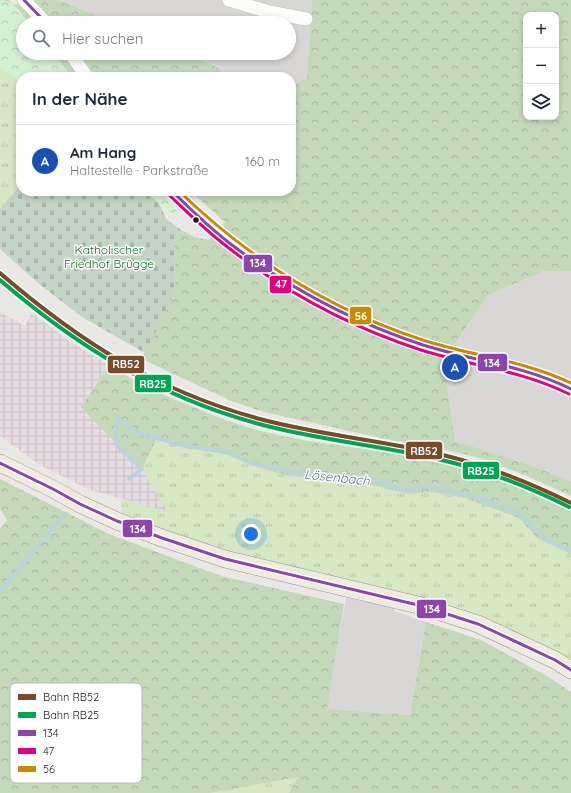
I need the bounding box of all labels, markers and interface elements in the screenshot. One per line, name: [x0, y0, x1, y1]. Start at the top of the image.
map controls: [523, 12, 559, 120]
button: +: [523, 12, 559, 48]
search box: [16, 16, 296, 60]
icon: search: [30, 27, 52, 49]
text: Hier suchen: [62, 29, 143, 48]
button: −: [523, 48, 559, 84]
button: layers: [523, 84, 559, 120]
text: In der Nähe: [32, 88, 128, 109]
text: Am Hang: [70, 143, 136, 162]
text: A: [41, 153, 49, 169]
text: 160 m: [245, 153, 280, 169]
text: Haltestelle · Parkstraße: [70, 162, 208, 178]
unlabelled marker: [191, 215, 201, 225]
park label: Katholischer Friedhof Brügge: [64, 242, 154, 271]
line badge: 134: [243, 254, 273, 273]
text: 134: [250, 256, 267, 270]
line badge: 47: [269, 275, 292, 294]
text: 47: [275, 277, 287, 291]
line badge: 56: [349, 306, 372, 325]
text: 56: [355, 309, 367, 323]
pin: A: [442, 352, 468, 382]
line badge: 134: [477, 353, 508, 372]
line badge: RB52: [107, 355, 145, 374]
text: 134: [484, 356, 501, 370]
text: RB52: [112, 357, 140, 371]
line badge: RB25: [134, 374, 172, 393]
text: RB25: [139, 377, 167, 391]
line badge: RB52: [405, 441, 443, 460]
text: RB52: [410, 444, 438, 458]
line badge: RB25: [462, 461, 500, 480]
text: RB25: [467, 464, 495, 478]
water label: Lösenbach: [304, 466, 371, 488]
line badge: 134: [122, 519, 153, 538]
text: 134: [130, 522, 147, 536]
your location: [241, 524, 261, 544]
line badge: 134: [416, 599, 447, 619]
text: 134: [424, 602, 441, 616]
legend: [10, 683, 142, 783]
text: Bahn RB52: [43, 690, 99, 704]
text: Bahn RB25: [43, 708, 99, 722]
text: 134: [43, 726, 59, 740]
text: 47: [43, 744, 54, 758]
text: 56: [43, 762, 55, 776]

